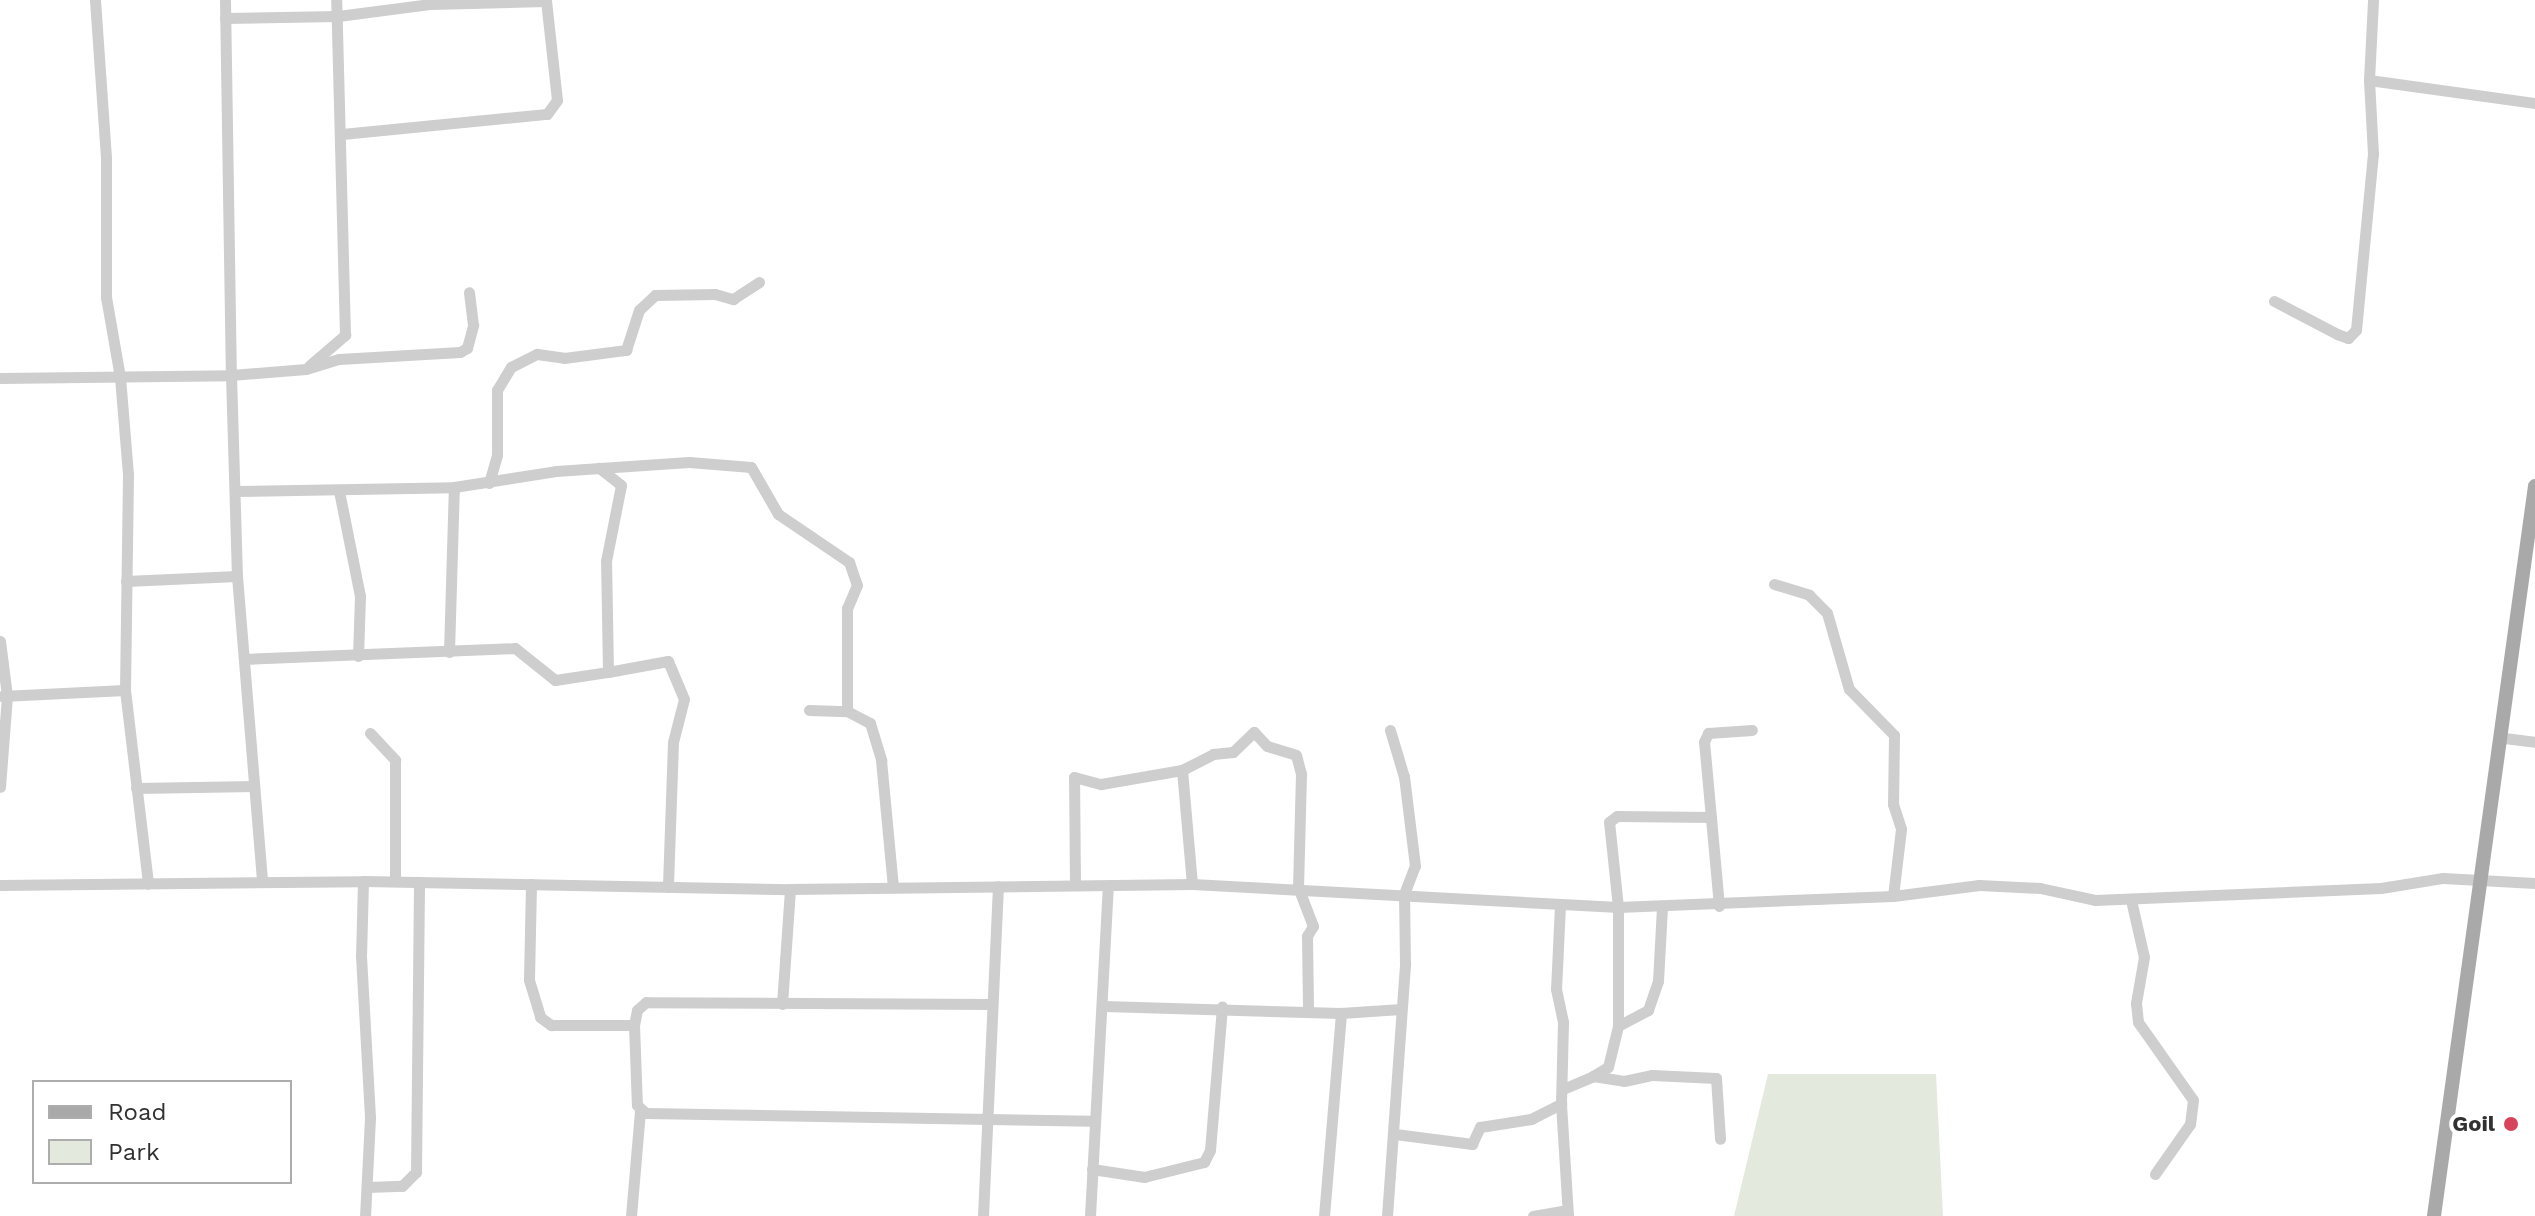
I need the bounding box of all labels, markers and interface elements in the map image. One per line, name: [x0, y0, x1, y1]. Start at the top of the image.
legend: [32, 1080, 292, 1184]
text: Road: [108, 1098, 167, 1126]
place label: Goil: [2452, 1111, 2495, 1137]
marker: Goil: [2502, 1115, 2520, 1133]
text: Park: [108, 1138, 160, 1166]

